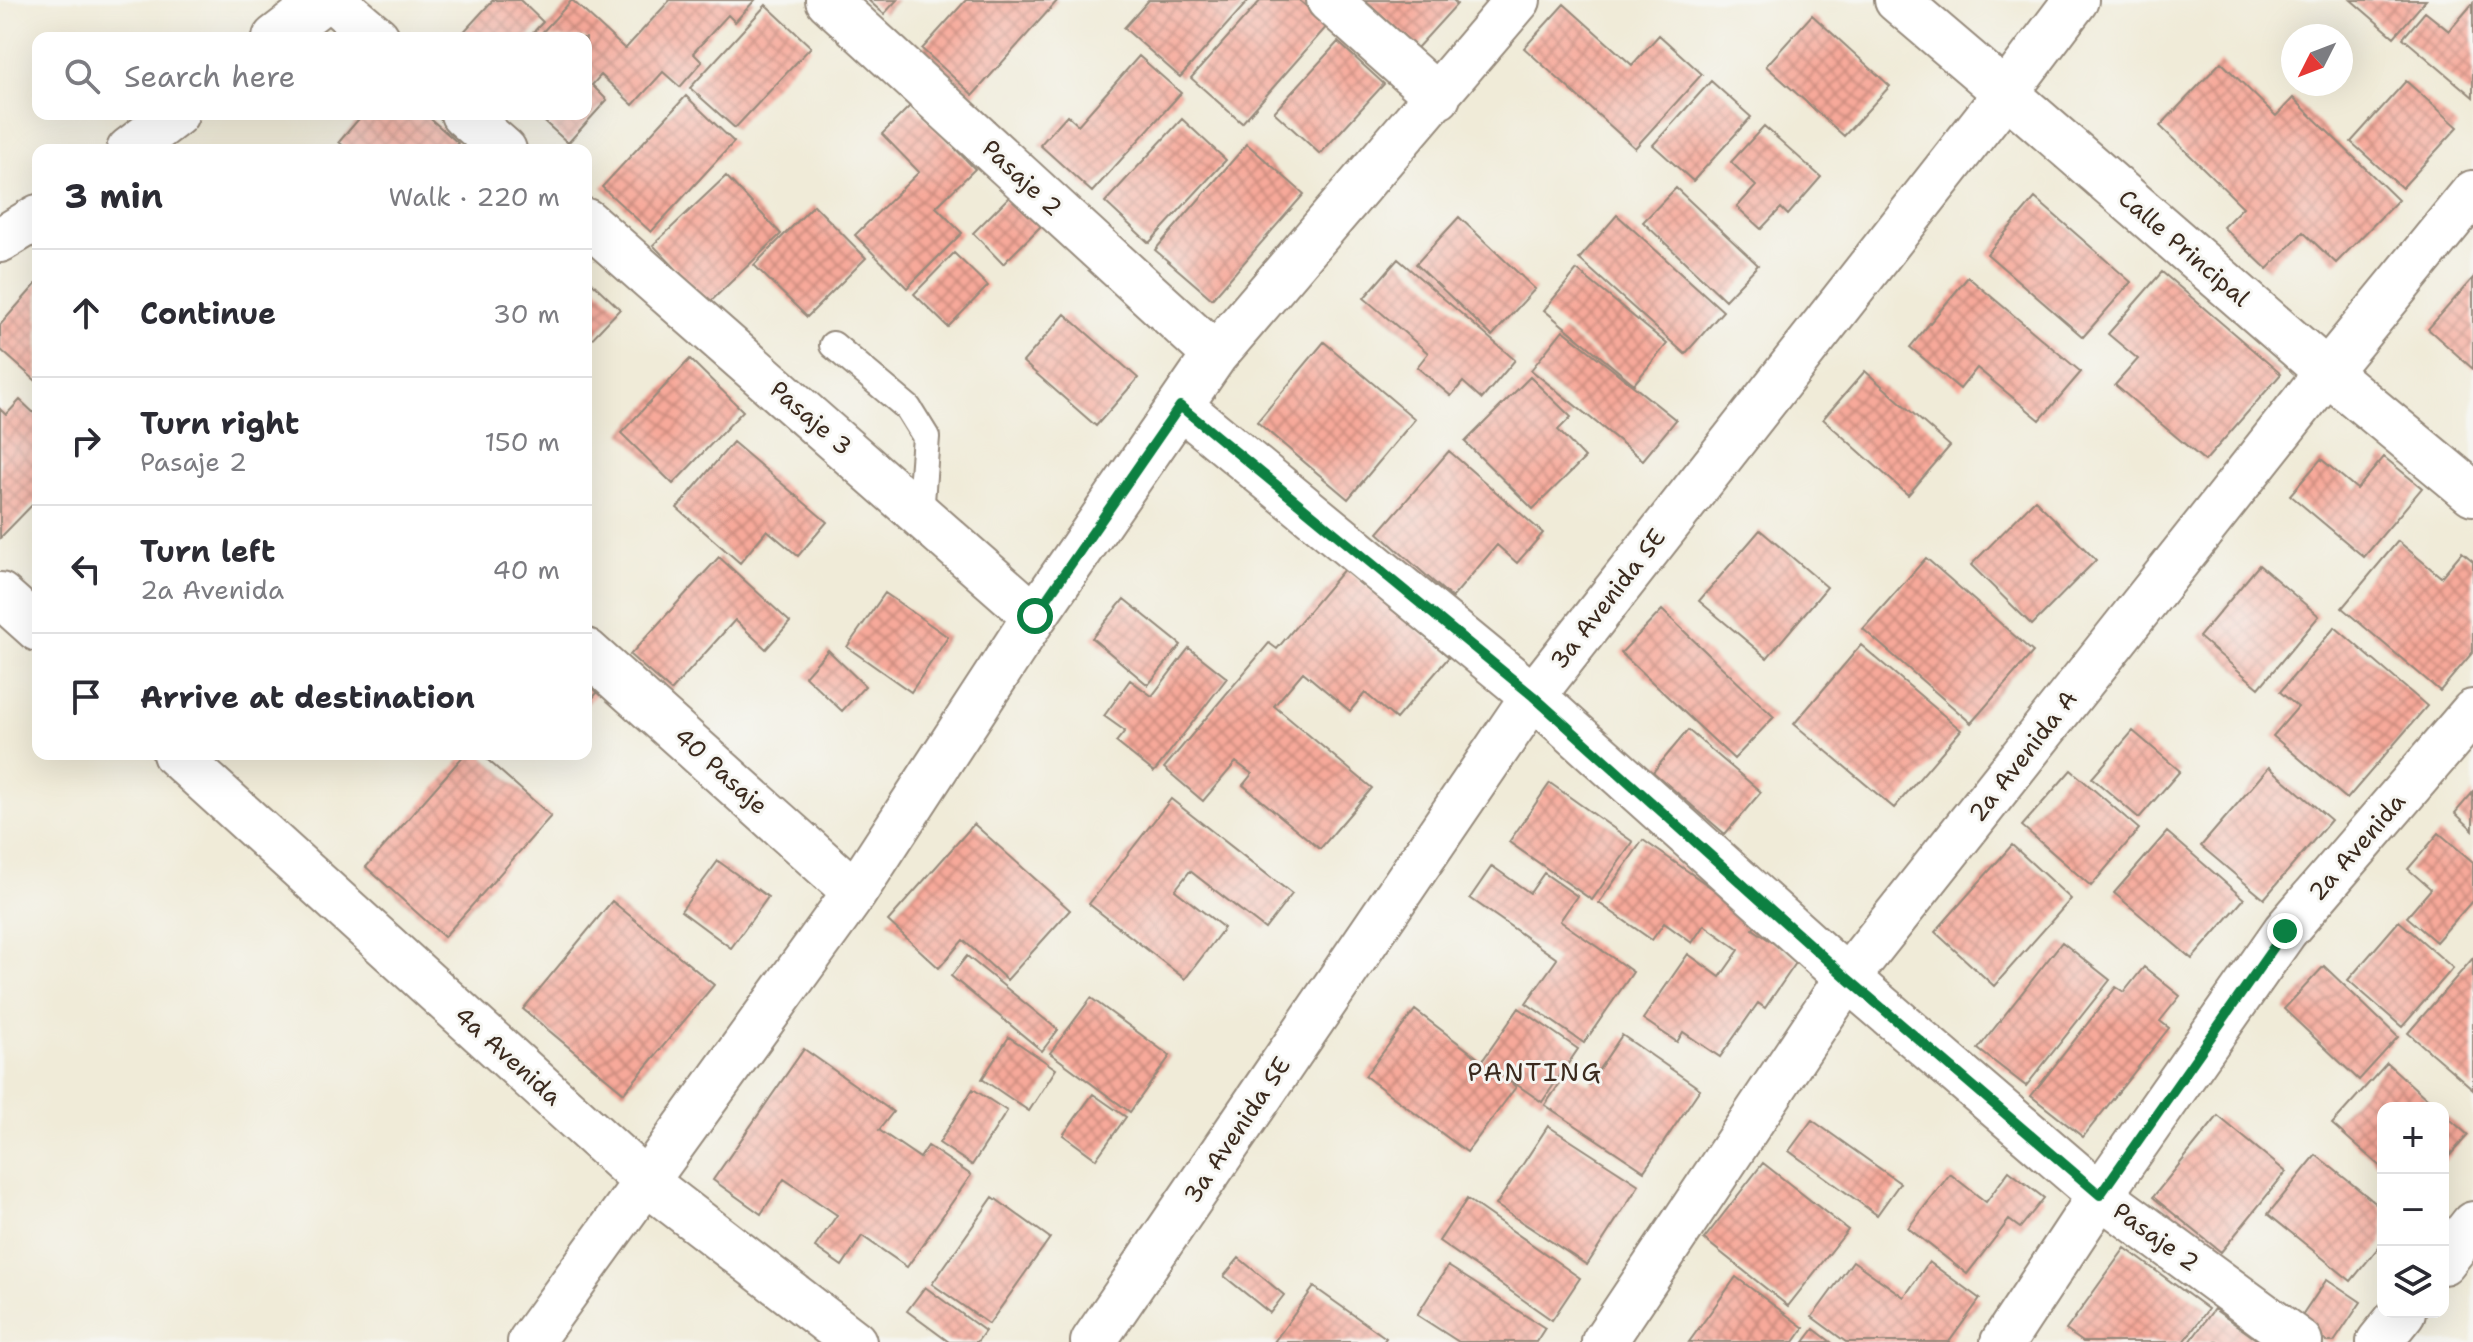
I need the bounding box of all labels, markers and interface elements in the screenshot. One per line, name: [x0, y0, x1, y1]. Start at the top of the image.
north arrow: [2281, 24, 2353, 96]
search box: [32, 32, 592, 120]
icon: search: [60, 54, 104, 98]
text: Search here: [124, 56, 295, 97]
street label: Pasaje 2: [975, 133, 1069, 223]
text: 3 min: [64, 173, 163, 219]
text: Walk · 220 m: [388, 179, 560, 214]
street label: Calle Principal: [2112, 182, 2257, 314]
icon: ahead: [64, 291, 108, 335]
text: Continue: [140, 293, 276, 334]
text: 30 m: [493, 296, 560, 331]
street label: Pasaje 3: [763, 374, 859, 462]
text: Turn right: [140, 403, 299, 444]
icon: right: [64, 419, 108, 463]
text: 150 m: [484, 424, 560, 459]
text: Pasaje 2: [140, 444, 247, 479]
street label: 3a Avenida SE: [1543, 522, 1673, 676]
text: Turn left: [140, 531, 275, 572]
icon: left: [64, 547, 108, 591]
text: 40 m: [493, 552, 560, 587]
text: 2a Avenida: [140, 572, 284, 607]
route start: [1017, 598, 1053, 634]
icon: arrive: [64, 675, 108, 719]
text: Arrive at destination: [140, 677, 475, 718]
street label: 2a Avenida A: [1962, 684, 2084, 828]
street label: 40 Pasaje: [667, 721, 775, 821]
street label: 2a Avenida: [2301, 786, 2413, 908]
route end: [2267, 913, 2303, 949]
street label: 4a Avenida: [448, 999, 568, 1113]
street label: 3a Avenida SE: [1176, 1051, 1298, 1209]
district label: PANTING: [1467, 1054, 1603, 1089]
map controls: [2377, 1102, 2449, 1318]
button: +: [2377, 1102, 2449, 1174]
button: −: [2377, 1174, 2449, 1246]
street label: Pasaje 2: [2107, 1195, 2205, 1279]
button: layers: [2377, 1246, 2449, 1318]

